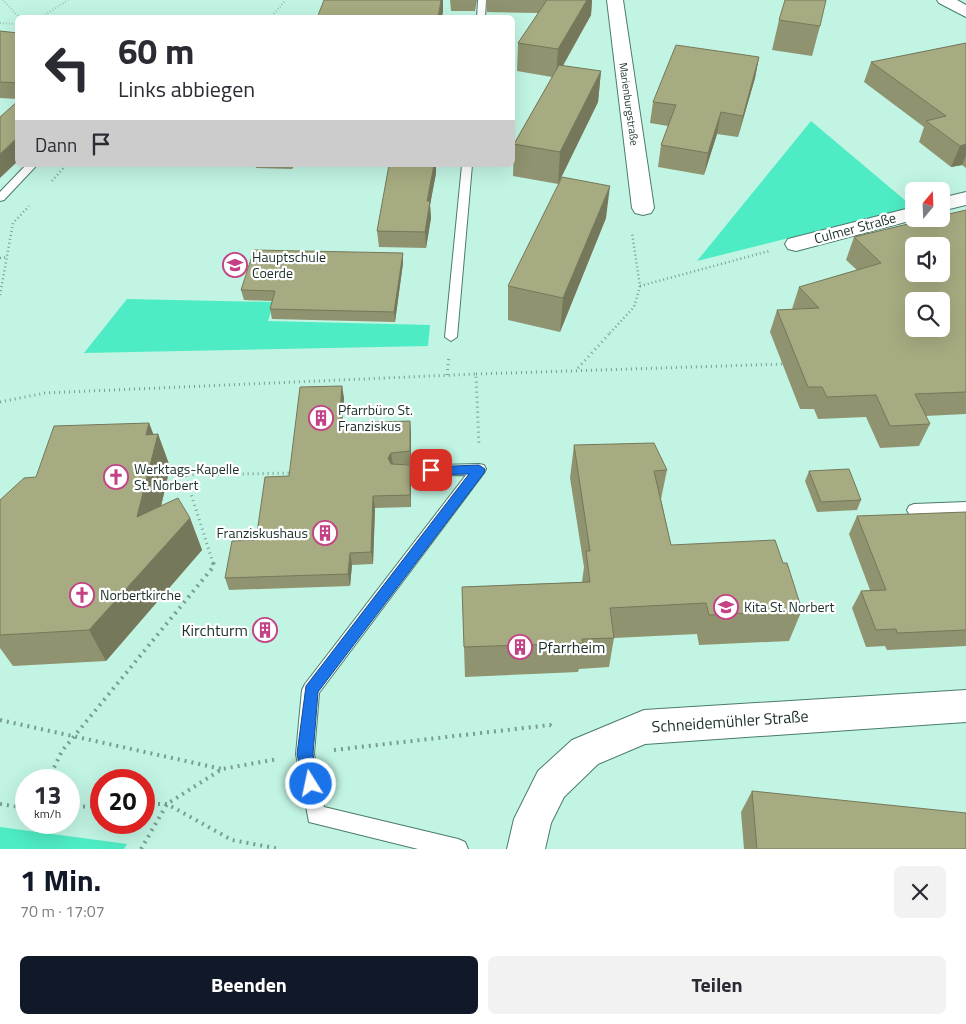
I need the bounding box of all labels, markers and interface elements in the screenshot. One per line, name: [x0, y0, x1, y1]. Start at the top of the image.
text: 60 m: [118, 24, 194, 78]
icon: left: [35, 35, 100, 100]
street label: Marienburgstraße: [615, 61, 643, 147]
text: Links abbiegen: [118, 72, 255, 106]
text: Dann: [35, 130, 77, 159]
icon: arrive: [87, 130, 115, 158]
north arrow: [905, 182, 950, 228]
map controls: [905, 182, 950, 337]
street label: Culmer Straße: [812, 206, 898, 249]
button: sound: [905, 237, 950, 282]
place label: Hauptschule Coerde: [252, 246, 326, 283]
school or university icon: Hauptschule Coerde: [222, 252, 248, 278]
button: search: [905, 292, 950, 337]
place label: Pfarrbüro St. Franziskus: [338, 399, 413, 436]
building icon: Pfarrbüro St. Franziskus: [308, 405, 334, 431]
pin: [410, 449, 452, 491]
icon: arrive: [417, 456, 445, 484]
place label: Werktags-Kapelle St. Norbert: [134, 458, 239, 495]
church icon: Werktags-Kapelle St. Norbert: [103, 464, 129, 490]
building icon: Franziskushaus: [312, 520, 338, 546]
place label: Franziskushaus: [216, 522, 308, 543]
church icon: Norbertkirche: [69, 582, 95, 608]
place label: Norbertkirche: [100, 584, 181, 605]
school or university icon: Kita St. Norbert: [713, 594, 739, 620]
place label: Kita St. Norbert: [744, 596, 834, 617]
building icon: Kirchturm: [252, 617, 278, 643]
place label: Kirchturm: [181, 618, 248, 642]
building icon: Pfarrheim: [507, 634, 533, 660]
place label: Pfarrheim: [538, 635, 605, 659]
street label: Schneidemühler Straße: [651, 704, 809, 738]
position arrow: [284, 757, 336, 809]
speed limit sign: 20: [90, 769, 155, 834]
text: 13: [33, 776, 62, 814]
text: km/h: [34, 804, 61, 823]
text: 1 Min.: [20, 857, 101, 903]
button: close: [894, 866, 946, 918]
text: 70 m · 17:07: [20, 899, 105, 923]
button: Beenden: [20, 956, 478, 1014]
button: Teilen: [488, 956, 946, 1014]

